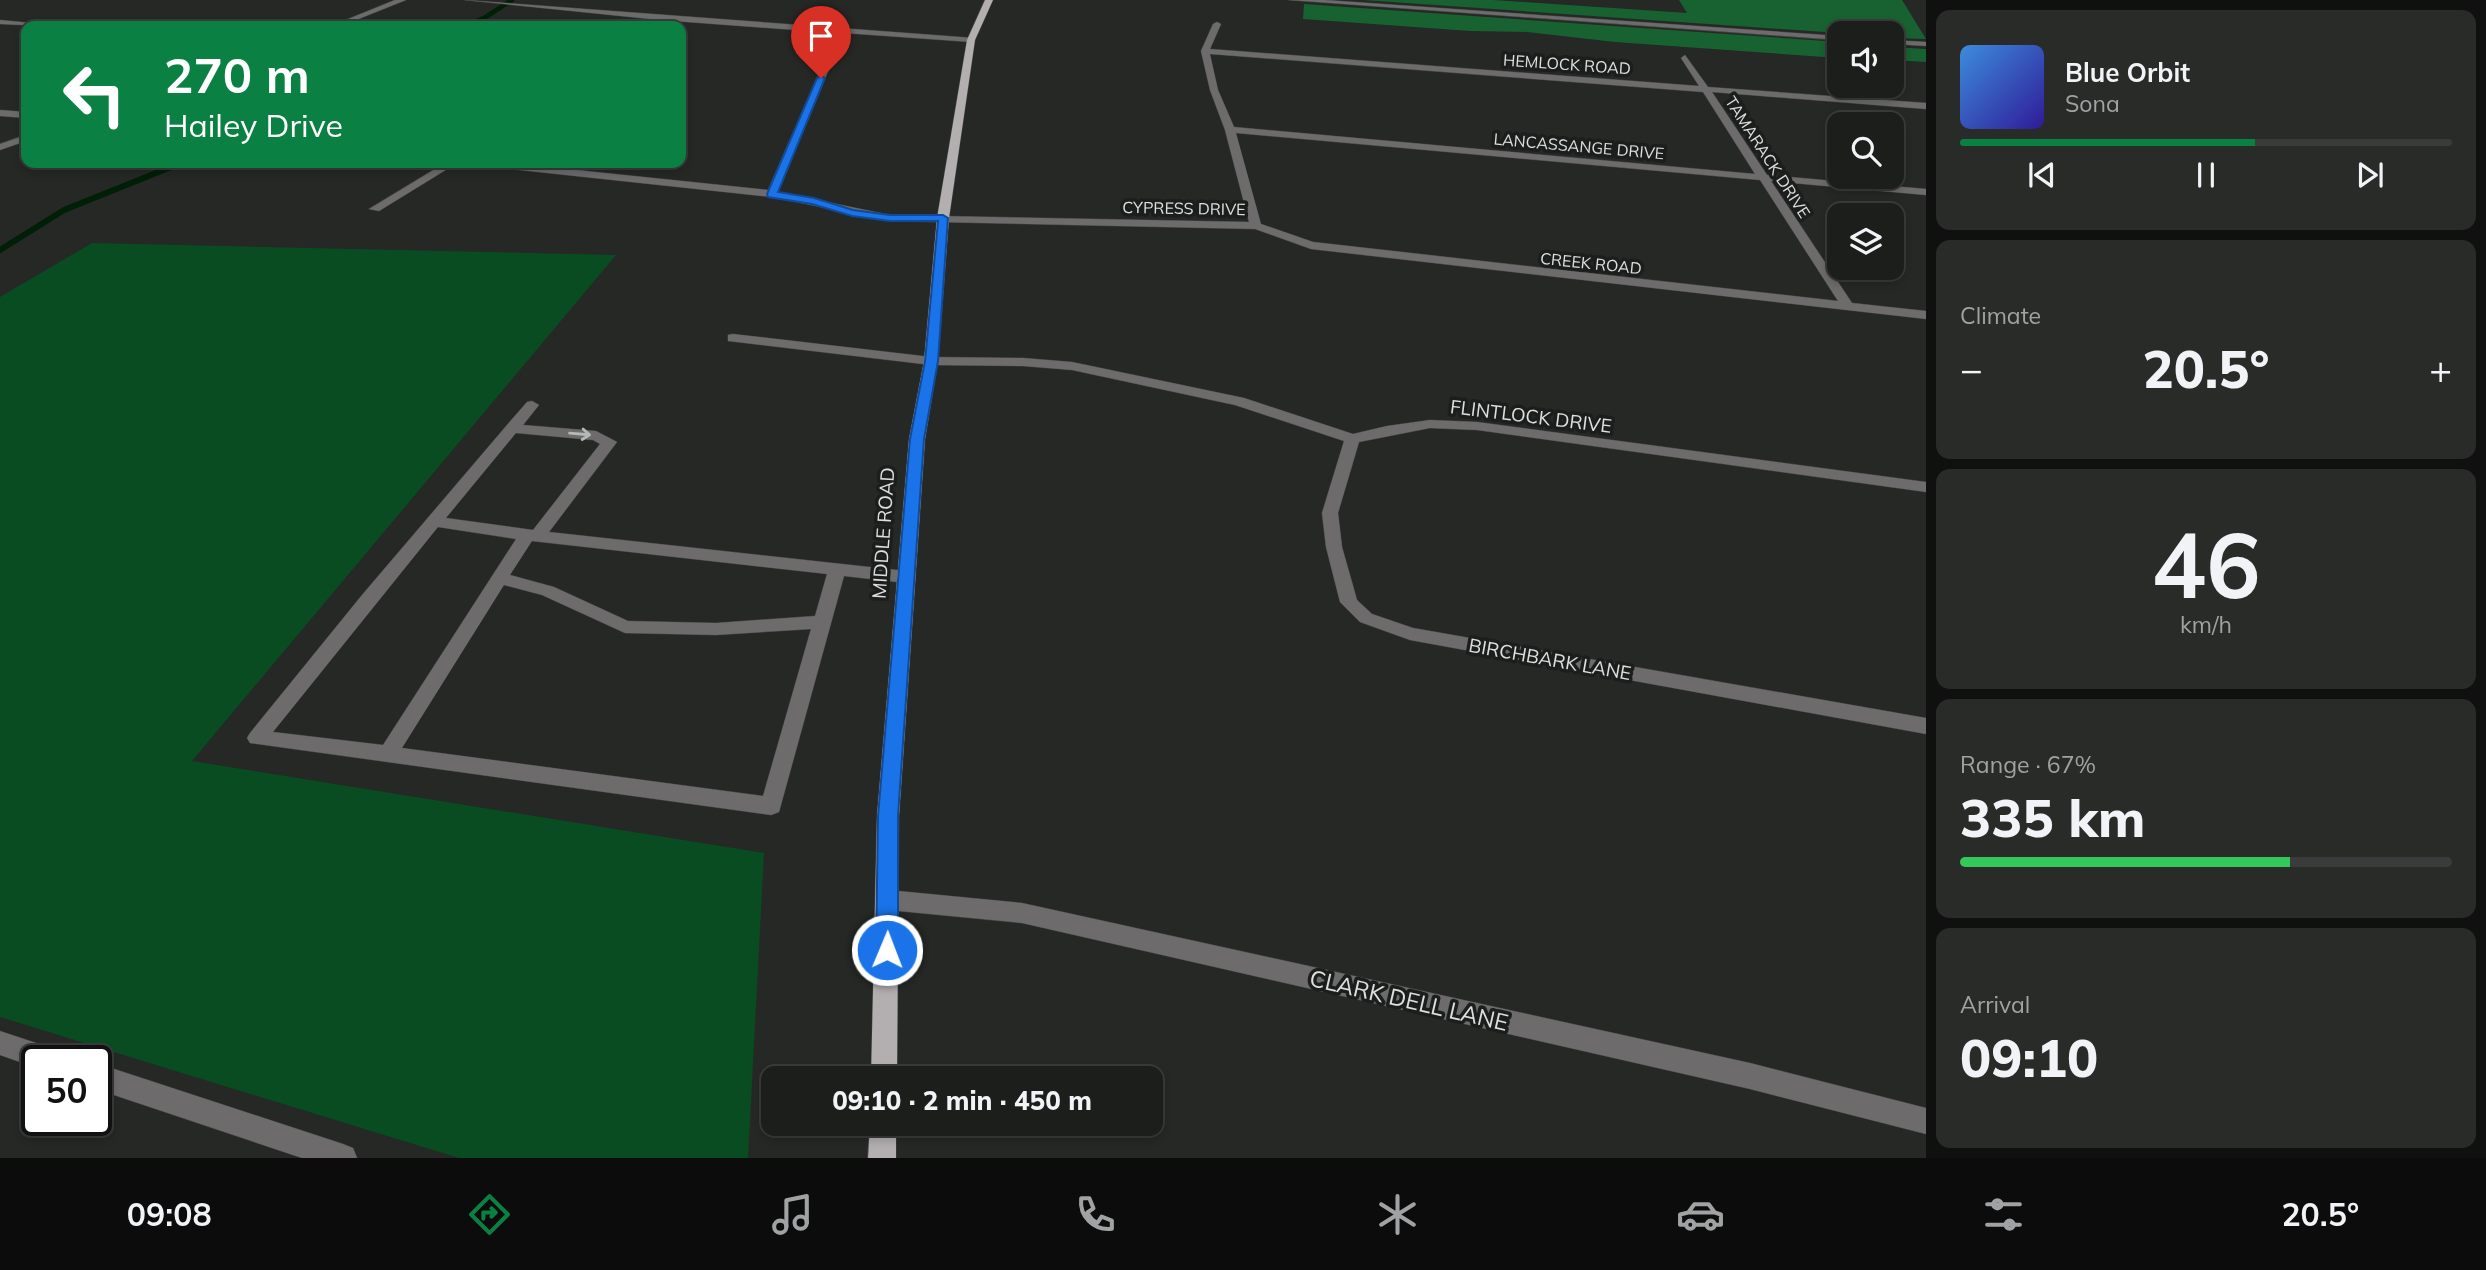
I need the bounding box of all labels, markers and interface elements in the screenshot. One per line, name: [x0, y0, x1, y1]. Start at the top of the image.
pin: [791, 6, 851, 78]
icon: arrive: [802, 17, 840, 55]
map controls: [1827, 21, 1904, 280]
button: sound: [1827, 21, 1904, 98]
text: 270 m: [164, 44, 310, 105]
icon: left: [49, 49, 140, 140]
street label: HEMLOCK ROAD: [1502, 50, 1632, 78]
text: Blue Orbit: [2065, 56, 2190, 89]
text: Sona: [2065, 89, 2120, 118]
street label: TAMARACK DRIVE: [1721, 92, 1815, 222]
text: Hailey Drive: [164, 105, 343, 145]
button: search: [1827, 112, 1904, 189]
street label: LANCASSANGE DRIVE: [1493, 129, 1665, 163]
icon: previous: [2023, 156, 2061, 194]
icon: pause: [2187, 156, 2225, 194]
icon: next: [2351, 156, 2389, 194]
street label: CYPRESS DRIVE: [1122, 197, 1246, 219]
button: layers: [1827, 203, 1904, 280]
street label: CREEK ROAD: [1539, 248, 1643, 278]
text: Climate: [1960, 301, 2041, 330]
text: 20.5°: [2142, 336, 2270, 401]
text: −: [1960, 345, 1983, 393]
text: +: [2429, 345, 2452, 393]
street label: FLINTLOCK DRIVE: [1449, 394, 1613, 438]
one-way arrow: [569, 428, 591, 441]
street label: MIDDLE ROAD: [866, 466, 900, 600]
text: 46: [2151, 507, 2261, 621]
text: km/h: [2180, 610, 2232, 639]
street label: BIRCHBARK LANE: [1467, 633, 1633, 685]
text: Range · 67%: [1960, 750, 2096, 779]
text: 335 km: [1960, 785, 2145, 850]
position arrow: [850, 913, 924, 987]
street label: CLARK DELL LANE: [1307, 963, 1511, 1037]
text: Arrival: [1960, 990, 2030, 1019]
text: 09:10: [1960, 1025, 2098, 1090]
speed limit sign: 50: [21, 1045, 112, 1136]
text: 09:10 · 2 min · 450 m: [832, 1084, 1092, 1117]
icon: directions: [465, 1190, 514, 1239]
icon: music: [768, 1190, 817, 1239]
icon: phone: [1071, 1190, 1120, 1239]
icon: climate: [1373, 1190, 1422, 1239]
icon: car: [1676, 1190, 1725, 1239]
icon: filters: [1979, 1190, 2028, 1239]
text: 09:08: [127, 1194, 212, 1234]
text: 20.5°: [2281, 1194, 2359, 1234]

